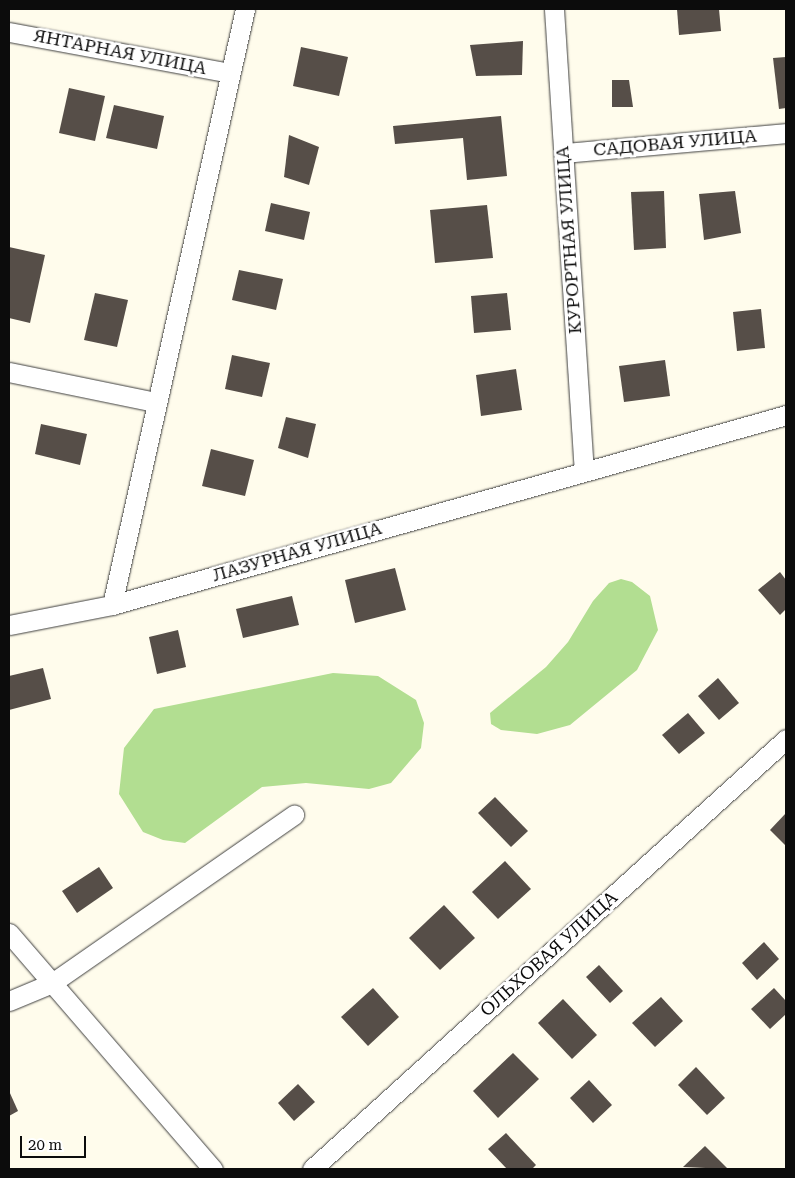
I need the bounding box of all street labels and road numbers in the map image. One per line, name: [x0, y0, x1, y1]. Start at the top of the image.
street label: ЯНТАРНАЯ УЛИЦА: [32, 25, 208, 79]
street label: САДОВАЯ УЛИЦА: [592, 125, 758, 161]
street label: КУРОРТНАЯ УЛИЦА: [552, 145, 586, 335]
street label: ЛАЗУРНАЯ УЛИЦА: [210, 518, 384, 586]
street label: ОЛЬХОВАЯ УЛИЦА: [476, 887, 622, 1021]

